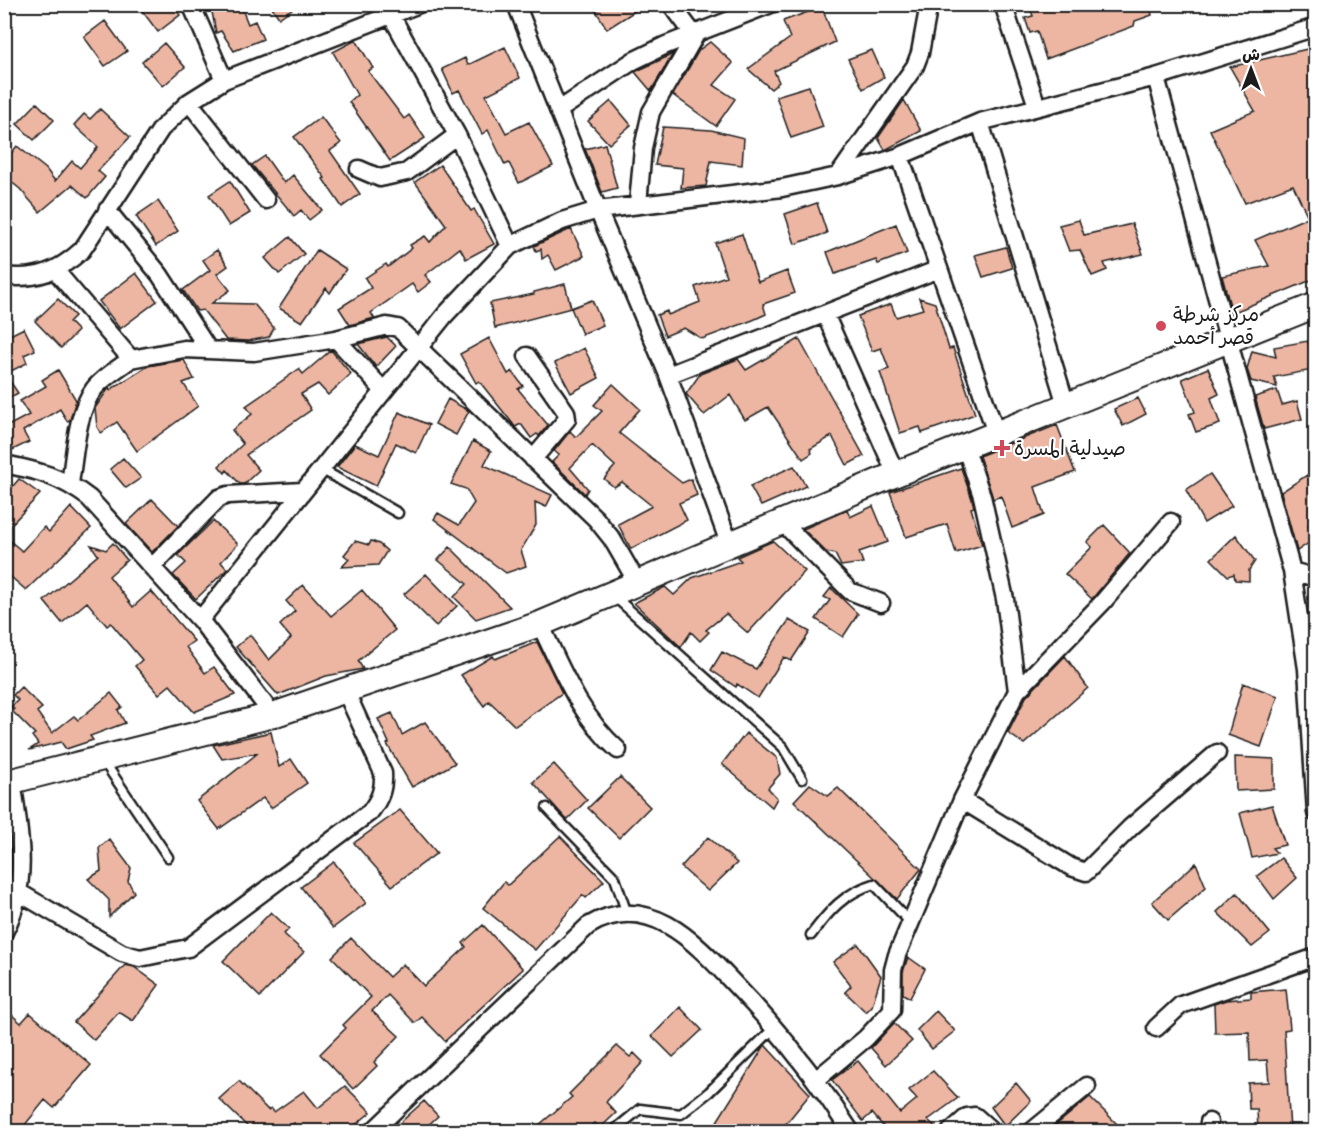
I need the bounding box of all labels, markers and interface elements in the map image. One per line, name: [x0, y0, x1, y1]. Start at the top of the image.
north arrow: [1221, 39, 1281, 99]
text: ش: [1242, 48, 1260, 67]
place label: مركز شرطة قصر أحمد: [1173, 305, 1259, 352]
marker: مركز شرطة قصر أحمد: [1154, 319, 1168, 333]
place label: صيدلية المسرة: [1014, 439, 1126, 463]
marker: صيدلية المسرة: [995, 441, 1009, 455]

